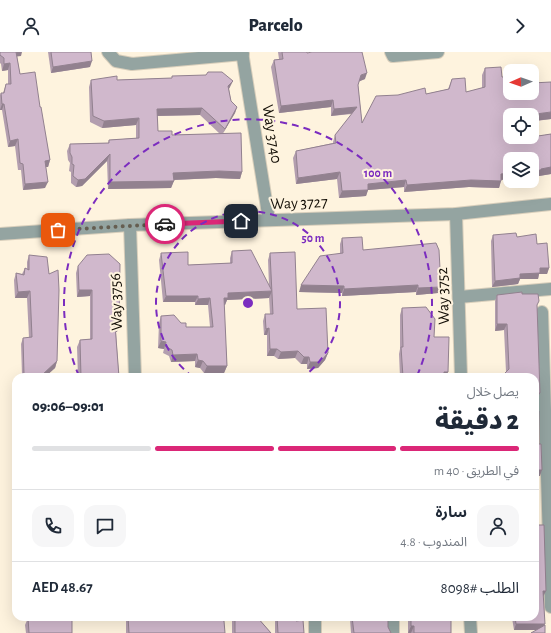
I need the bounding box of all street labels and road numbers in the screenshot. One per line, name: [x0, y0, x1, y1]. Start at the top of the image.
street label: Way 3740: [258, 103, 285, 165]
street label: Way 3727: [270, 194, 328, 213]
street label: Way 3752: [434, 267, 453, 325]
street label: Way 3756: [107, 273, 126, 331]

